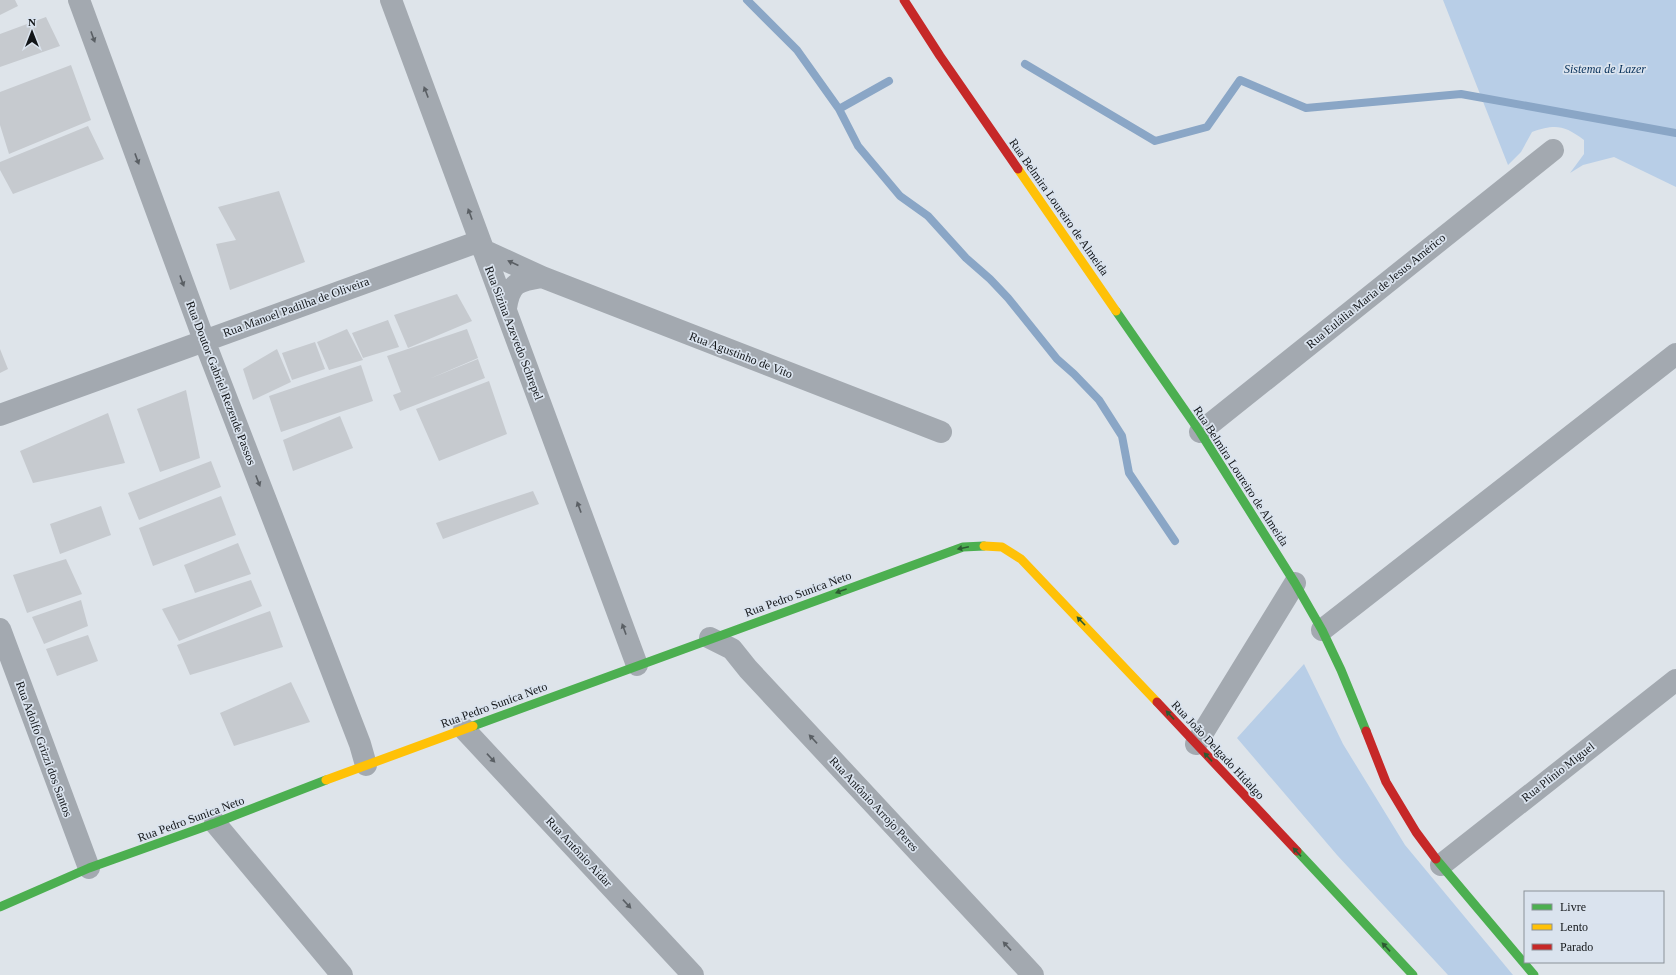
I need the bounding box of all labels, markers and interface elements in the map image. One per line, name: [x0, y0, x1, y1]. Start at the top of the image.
north arrow: [12, 12, 52, 52]
text: N: [28, 16, 36, 28]
one-way arrow: [90, 31, 96, 43]
park label: Sistema de Lazer: [1564, 62, 1646, 76]
one-way arrow: [423, 85, 429, 97]
street label: Rua Belmira Loureiro de Almeida: [1006, 136, 1112, 279]
one-way arrow: [135, 153, 141, 165]
one-way arrow: [467, 208, 473, 220]
street label: Rua Eulália Maria de Jesus Américo: [1304, 231, 1448, 351]
one-way arrow: [506, 260, 518, 266]
street label: Rua Sizina Azevedo Schrepel: [482, 264, 546, 403]
street label: Rua Manoel Padilha de Oliveira: [221, 274, 372, 340]
one-way arrow: [180, 275, 186, 287]
street label: Rua Doutor Gabriel Rezende Passos: [183, 299, 259, 467]
street label: Rua Agustinho de Vito: [687, 329, 795, 381]
street label: Rua Belmira Loureiro de Almeida: [1190, 403, 1292, 549]
one-way arrow: [256, 475, 262, 487]
one-way arrow: [575, 500, 581, 512]
one-way arrow: [957, 545, 970, 551]
street label: Rua Pedro Sunica Neto: [743, 568, 853, 620]
one-way arrow: [834, 588, 846, 594]
one-way arrow: [1076, 616, 1086, 626]
one-way arrow: [620, 622, 626, 634]
street label: Rua Adolfo Grizzi dos Santos: [13, 679, 75, 819]
street label: Rua Pedro Sunica Neto: [439, 679, 549, 731]
street label: Rua João Delgado Hidalgo: [1169, 698, 1267, 802]
one-way arrow: [1165, 710, 1174, 721]
one-way arrow: [808, 734, 818, 744]
street label: Rua Plínio Miguel: [1519, 739, 1598, 805]
one-way arrow: [1203, 752, 1213, 762]
one-way arrow: [486, 753, 496, 763]
street label: Rua Antônio Arrojo Peres: [826, 754, 922, 854]
street label: Rua Pedro Sunica Neto: [136, 793, 246, 845]
street label: Rua Antônio Aidar: [543, 814, 615, 890]
one-way arrow: [1292, 847, 1302, 857]
legend: [1524, 891, 1664, 963]
one-way arrow: [622, 899, 632, 909]
text: Livre: [1560, 900, 1586, 914]
text: Lento: [1560, 920, 1588, 934]
text: Parado: [1560, 940, 1593, 954]
one-way arrow: [1002, 941, 1011, 952]
one-way arrow: [1382, 942, 1391, 951]

